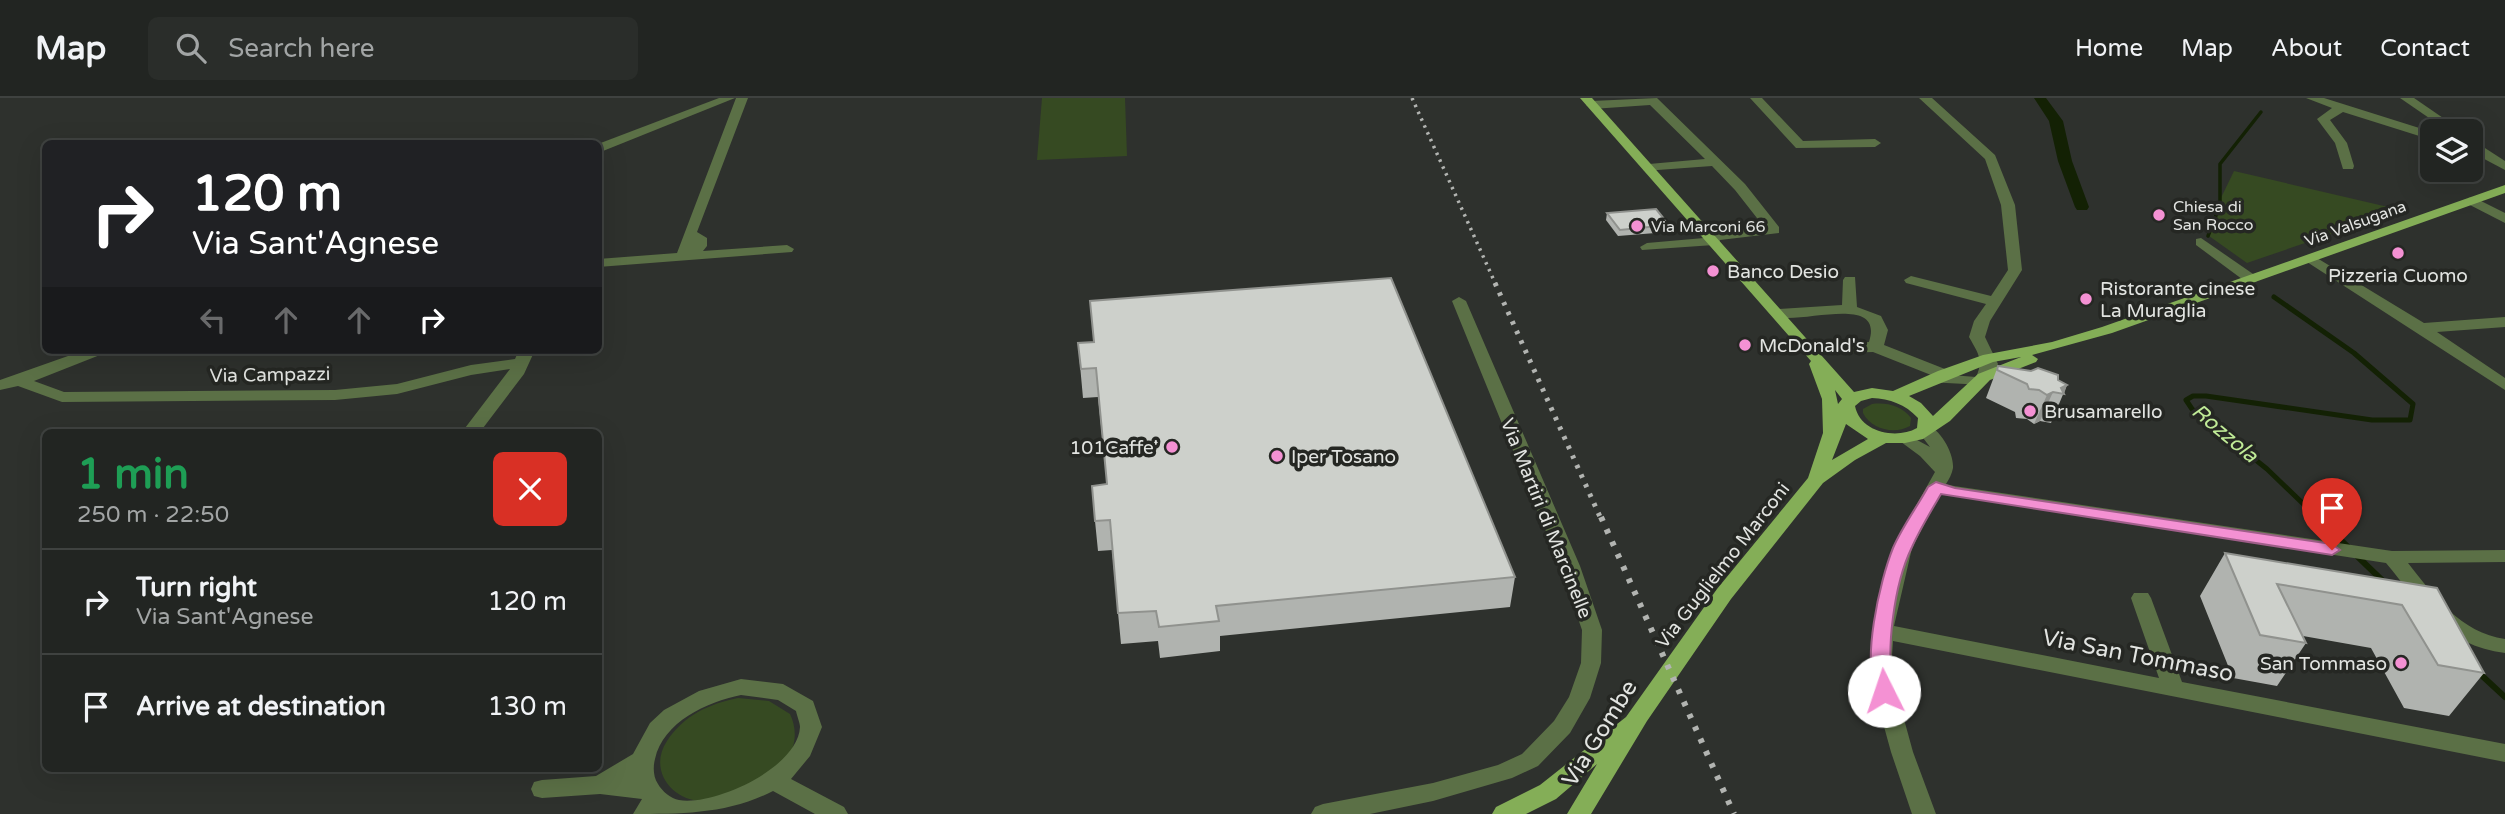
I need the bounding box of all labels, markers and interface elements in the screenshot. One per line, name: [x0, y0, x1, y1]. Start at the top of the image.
search box: [148, 17, 638, 80]
text: Map: [35, 29, 106, 68]
icon: search: [172, 29, 210, 67]
text: Search here: [228, 33, 374, 64]
text: Home: [2075, 34, 2143, 63]
text: Map: [2181, 34, 2233, 63]
text: About: [2271, 34, 2342, 63]
text: Contact: [2380, 34, 2470, 63]
map controls: [2420, 119, 2483, 182]
button: layers: [2420, 119, 2483, 182]
text: 120 m: [192, 165, 342, 224]
icon: right: [77, 168, 168, 259]
street label: Via Valsugana: [2302, 196, 2409, 252]
place label: Chiesa di San Rocco: [2173, 197, 2254, 235]
marker: Chiesa di San Rocco: [2151, 207, 2167, 223]
place label: Via Marconi 66: [1651, 217, 1766, 237]
marker: Via Marconi 66: [1629, 218, 1645, 234]
text: Via Sant'Agnese: [192, 225, 439, 263]
marker: Pizzeria Cuomo: [2390, 245, 2406, 261]
place label: Banco Desio: [1727, 261, 1839, 283]
marker: Banco Desio: [1705, 263, 1721, 279]
place label: Pizzeria Cuomo: [2328, 265, 2468, 287]
place label: Ristorante cinese La Muraglia: [2100, 278, 2255, 322]
marker: Ristorante cinese La Muraglia: [2078, 291, 2094, 307]
icon: left: [194, 301, 232, 339]
icon: ahead: [267, 301, 305, 339]
icon: ahead: [340, 301, 378, 339]
icon: right: [413, 301, 451, 339]
place label: McDonald's: [1759, 335, 1865, 357]
marker: McDonald's: [1737, 337, 1753, 353]
street label: Via Campazzi: [209, 363, 331, 387]
water label: Rozzola: [2187, 399, 2264, 469]
place label: Brusamarello: [2044, 401, 2163, 423]
marker: Brusamarello: [2022, 403, 2038, 419]
street label: Via Martiri di Marcinelle: [1496, 415, 1596, 622]
place label: 101Caffe': [1069, 437, 1158, 459]
marker: 101Caffe': [1164, 439, 1180, 455]
place label: Iper Tosano: [1291, 446, 1396, 468]
marker: Iper Tosano: [1269, 448, 1285, 464]
text: 1 min: [77, 449, 189, 500]
button: close: [493, 452, 567, 526]
street label: Via Guglielmo Marconi: [1651, 478, 1794, 653]
pin: [2302, 478, 2362, 550]
icon: arrive: [2313, 489, 2351, 527]
text: 250 m · 22:50: [77, 501, 229, 529]
text: Turn right: [136, 572, 257, 603]
icon: right: [77, 583, 115, 621]
text: 120 m: [487, 586, 567, 617]
text: Via Sant'Agnese: [136, 603, 314, 631]
street label: Via San Tommaso: [2040, 624, 2236, 688]
place label: San Tommaso: [2260, 653, 2387, 675]
position arrow: [1847, 654, 1921, 728]
marker: San Tommaso: [2393, 655, 2409, 671]
street label: Via Gombe: [1556, 675, 1644, 792]
icon: arrive: [77, 688, 115, 726]
text: Arrive at destination: [136, 691, 386, 722]
text: 130 m: [487, 691, 567, 722]

